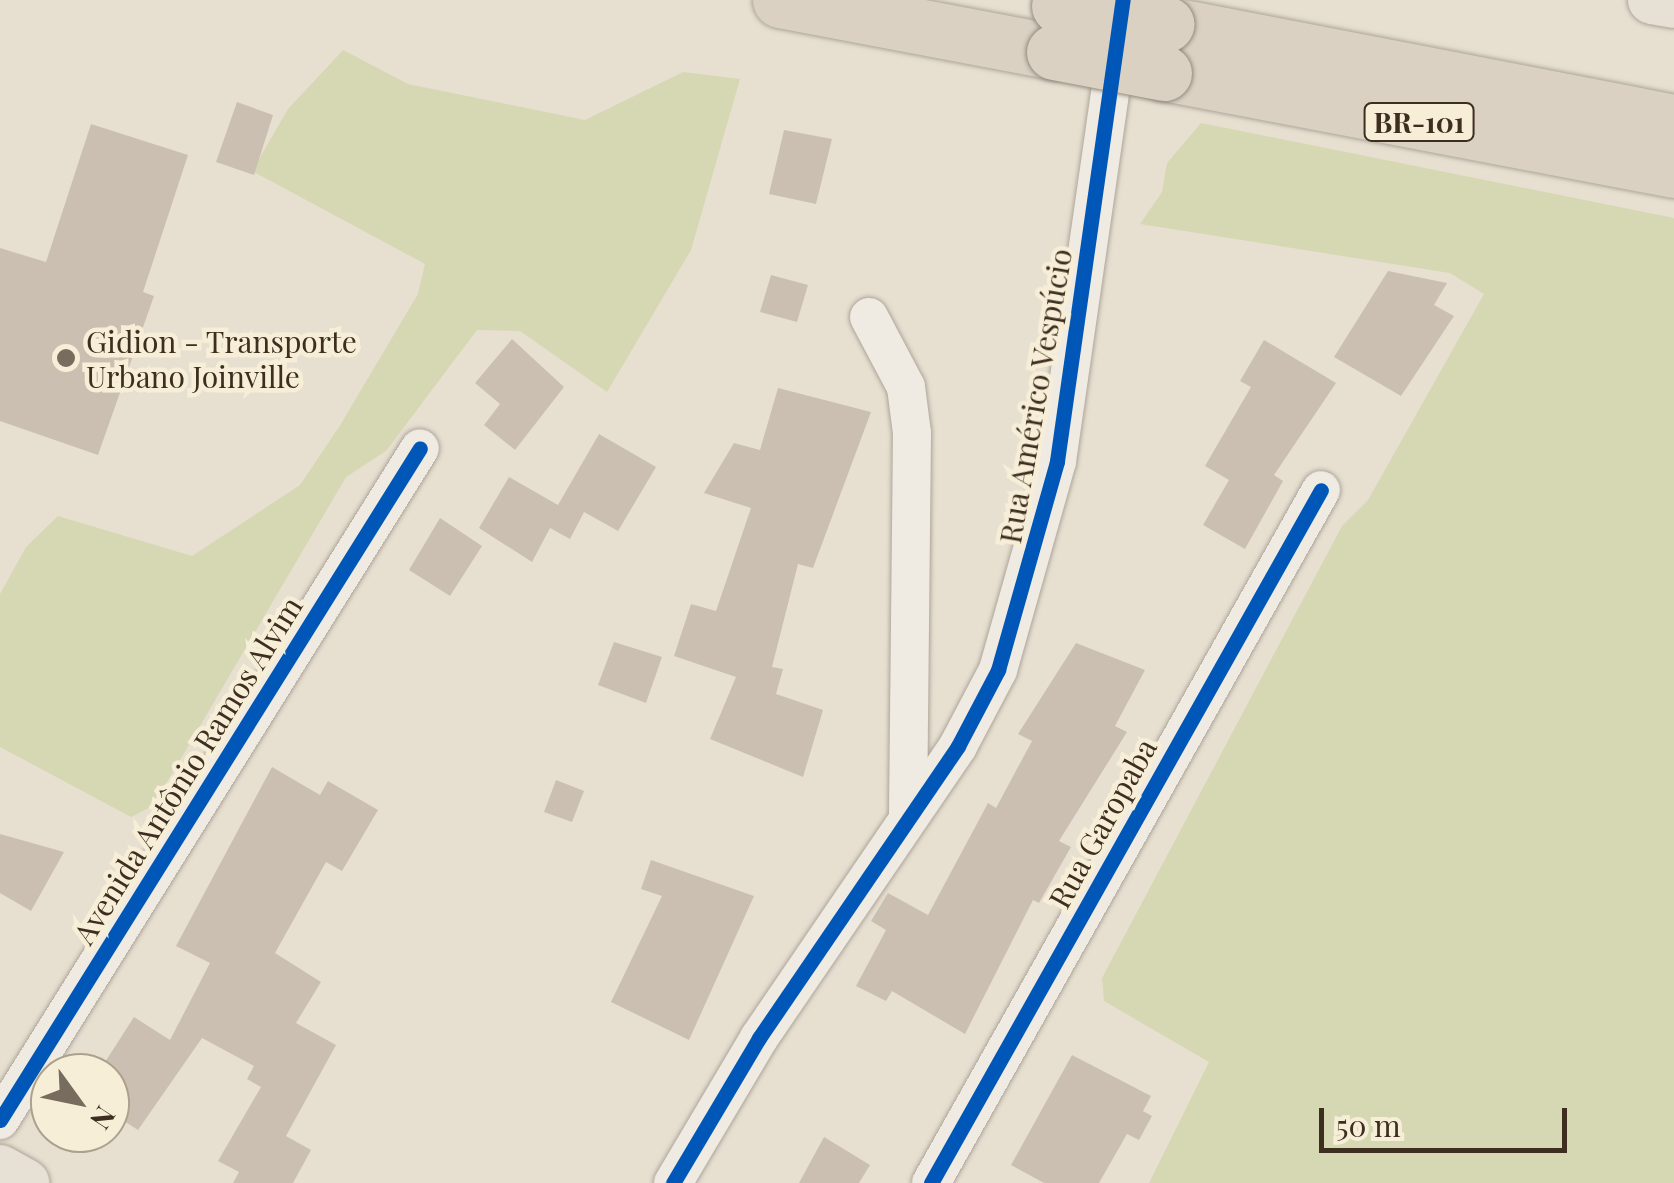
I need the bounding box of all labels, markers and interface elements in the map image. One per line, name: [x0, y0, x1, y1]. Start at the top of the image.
road number: BR-101: [1362, 99, 1476, 145]
street label: Rua Américo Vespúcio: [991, 245, 1079, 547]
place label: Gidion - Transporte Urbano Joinville: [86, 323, 358, 394]
marker: Gidion - Transporte Urbano Joinville: [55, 347, 77, 369]
street label: Avenida Antônio Ramos Alvim: [64, 589, 310, 951]
street label: Rua Garopaba: [1041, 732, 1163, 914]
north arrow: [30, 1053, 130, 1153]
scale bar: [1324, 1088, 1572, 1150]
text: N: [83, 1100, 125, 1137]
text: 50 m: [1336, 1105, 1401, 1145]

